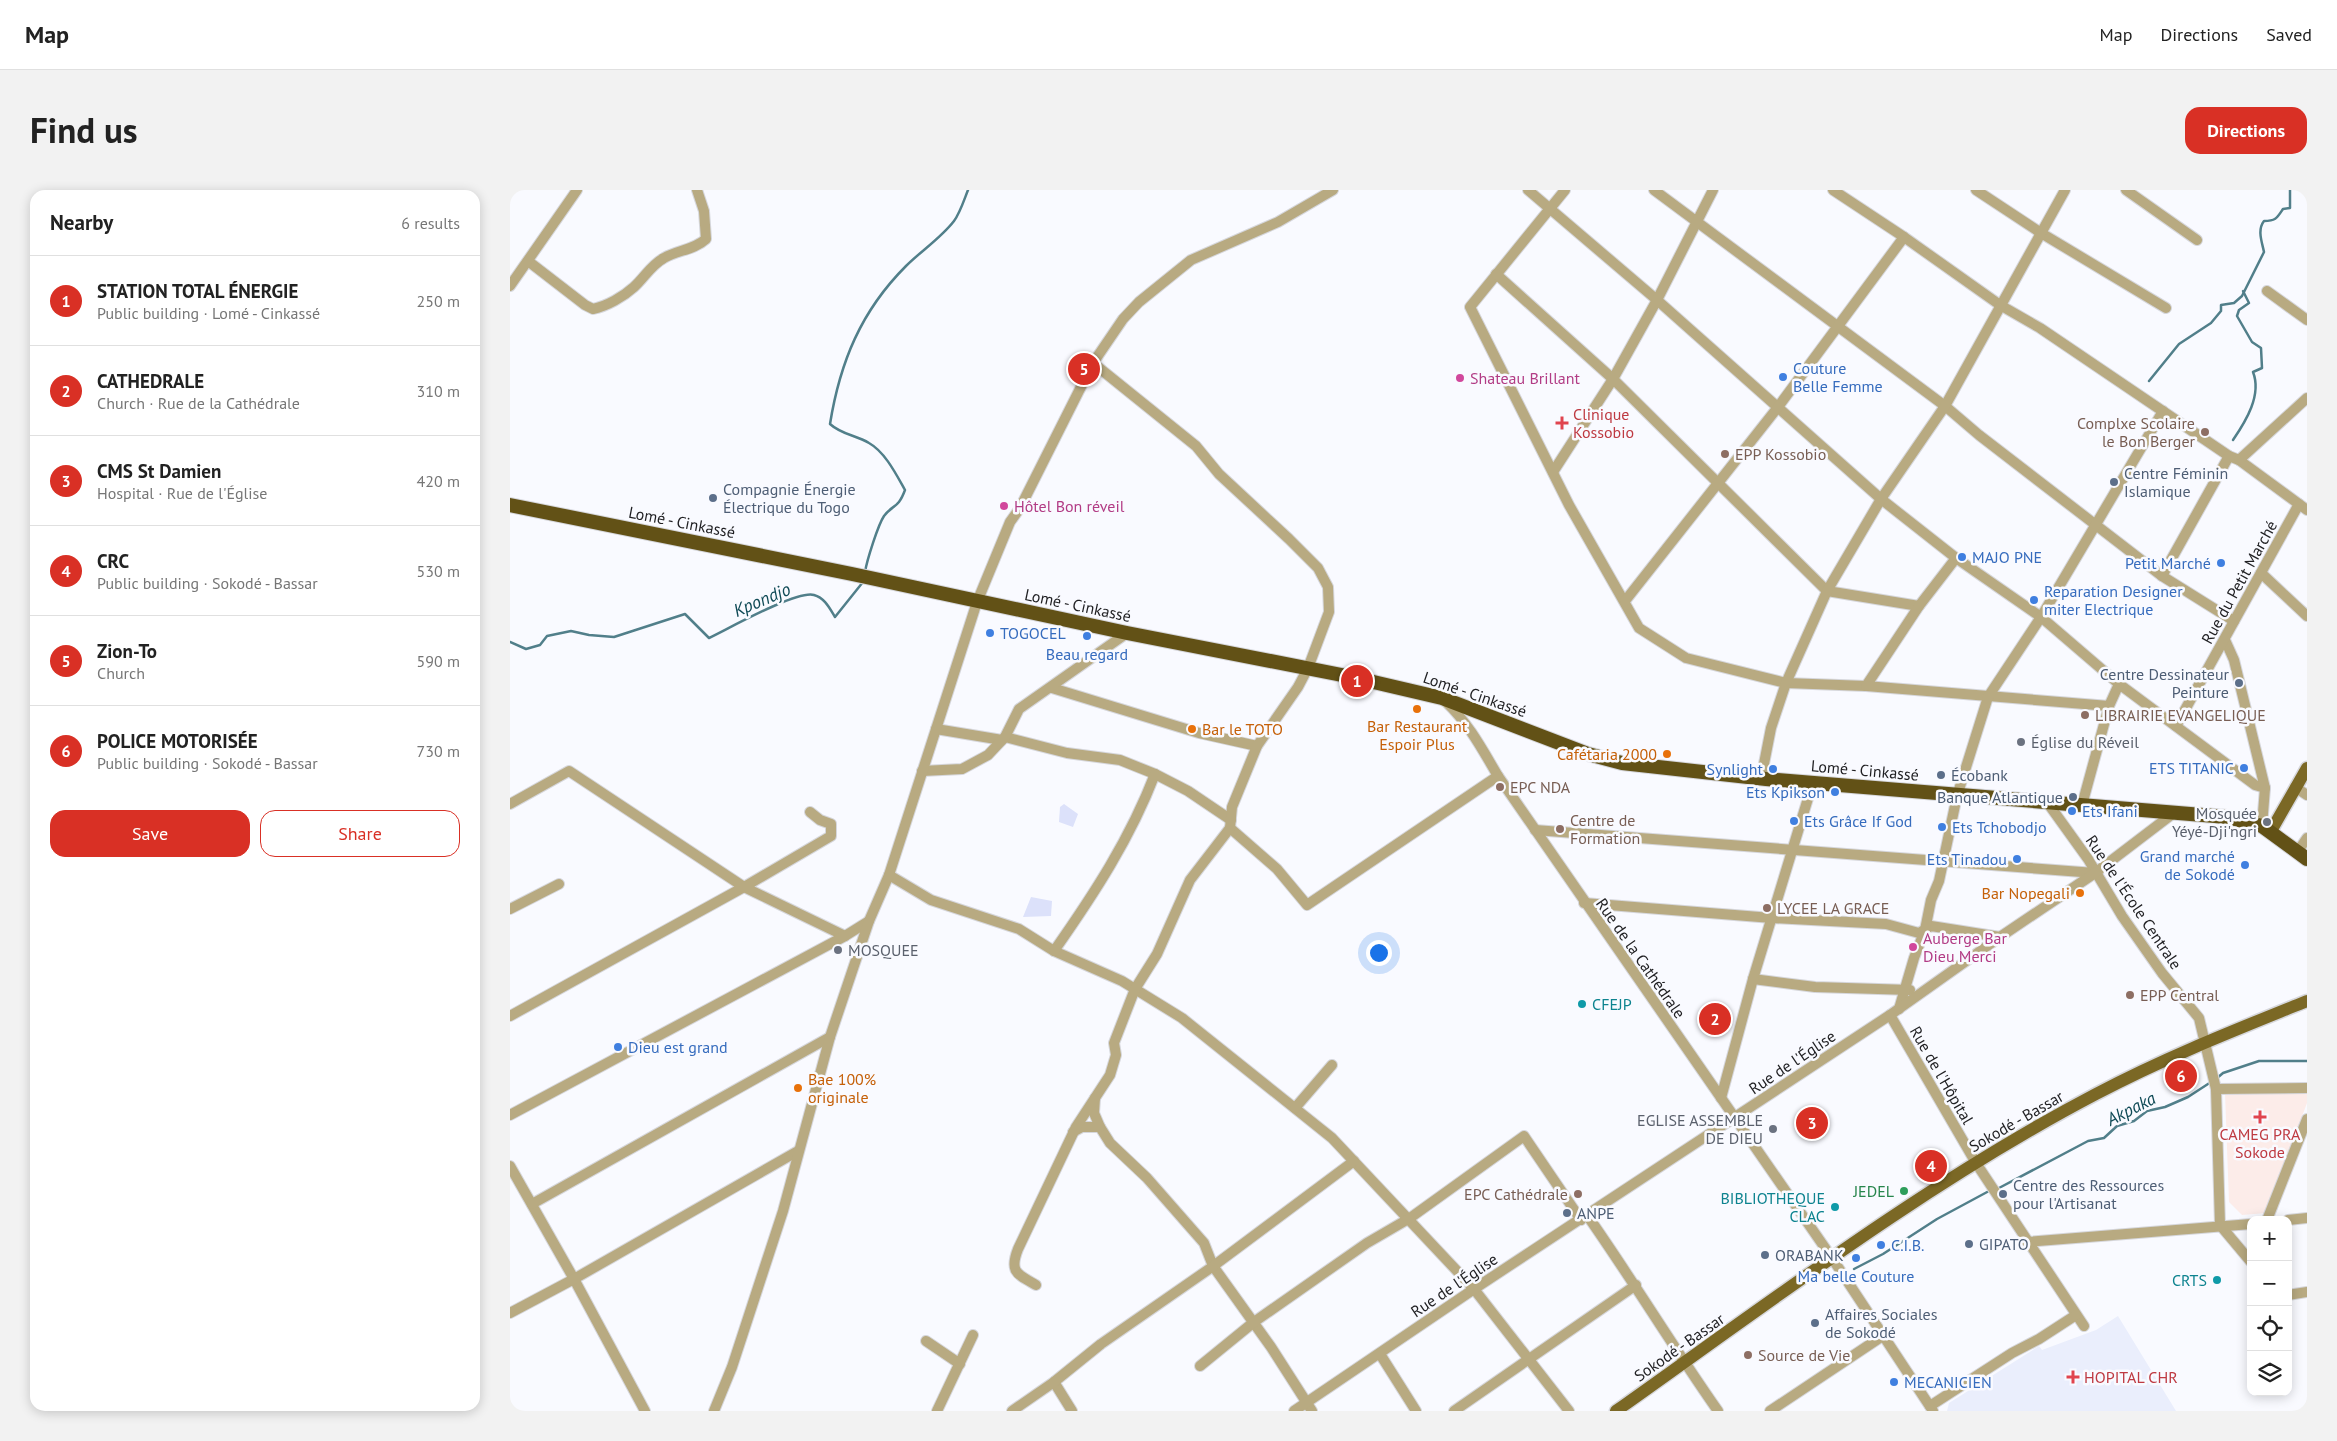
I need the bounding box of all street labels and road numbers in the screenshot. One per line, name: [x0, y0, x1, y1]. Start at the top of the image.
street label: Lomé - Cinkassé: [627, 502, 737, 542]
street label: Rue du Petit Marché: [2197, 517, 2281, 647]
street label: Lomé - Cinkassé: [1023, 584, 1133, 626]
street label: Lomé - Cinkassé: [1421, 667, 1529, 721]
street label: Lomé - Cinkassé: [1810, 755, 1920, 785]
street label: Rue de l'École Centrale: [2082, 831, 2186, 973]
street label: Rue de la Cathédrale: [1592, 894, 1690, 1022]
street label: Rue de l'Hôpital: [1906, 1022, 1978, 1128]
street label: Rue de l'Église: [1745, 1026, 1839, 1098]
street label: Sokodé - Bassar: [1965, 1086, 2067, 1156]
street label: Rue de l'Église: [1407, 1249, 1501, 1321]
street label: Sokodé - Bassar: [1630, 1308, 1728, 1386]

